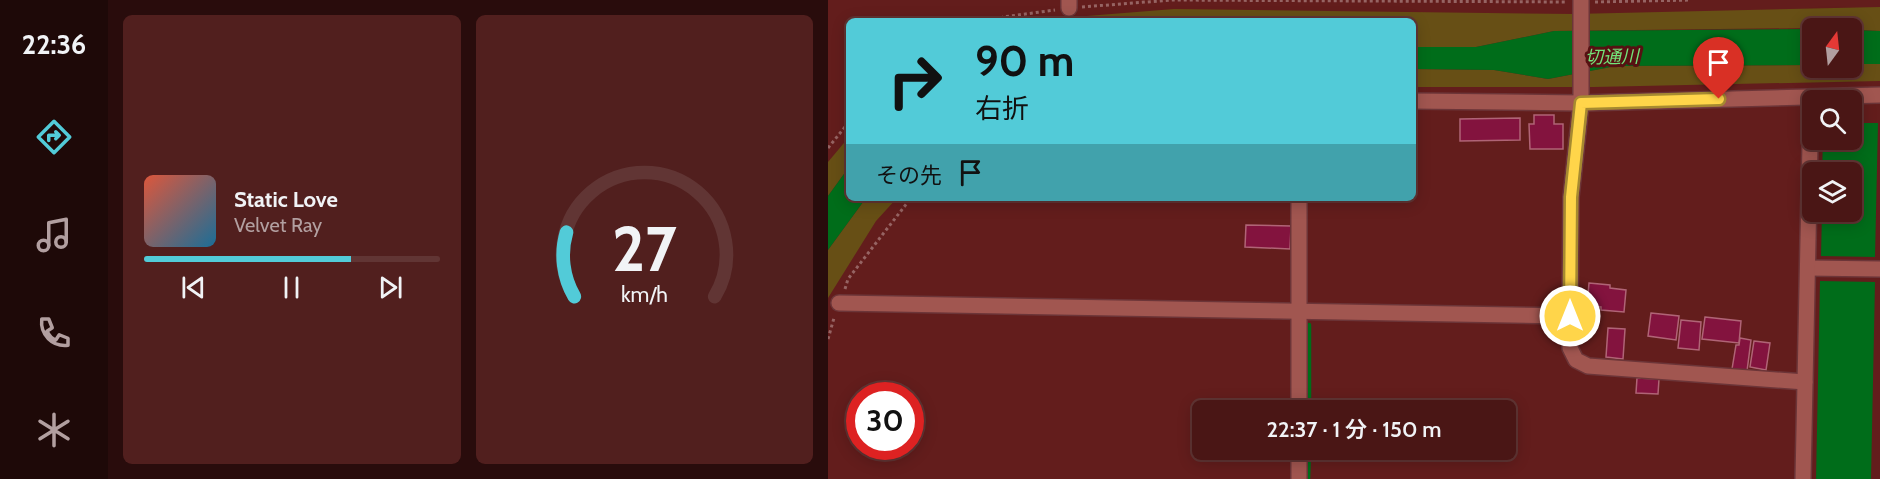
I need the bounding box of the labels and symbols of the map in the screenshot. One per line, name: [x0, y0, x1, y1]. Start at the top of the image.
north arrow: [1802, 18, 1862, 78]
pin: [1693, 37, 1744, 99]
water label: 切通川: [1585, 45, 1641, 68]
position arrow: [1538, 284, 1602, 348]
speed limit sign: 30: [846, 382, 924, 460]

